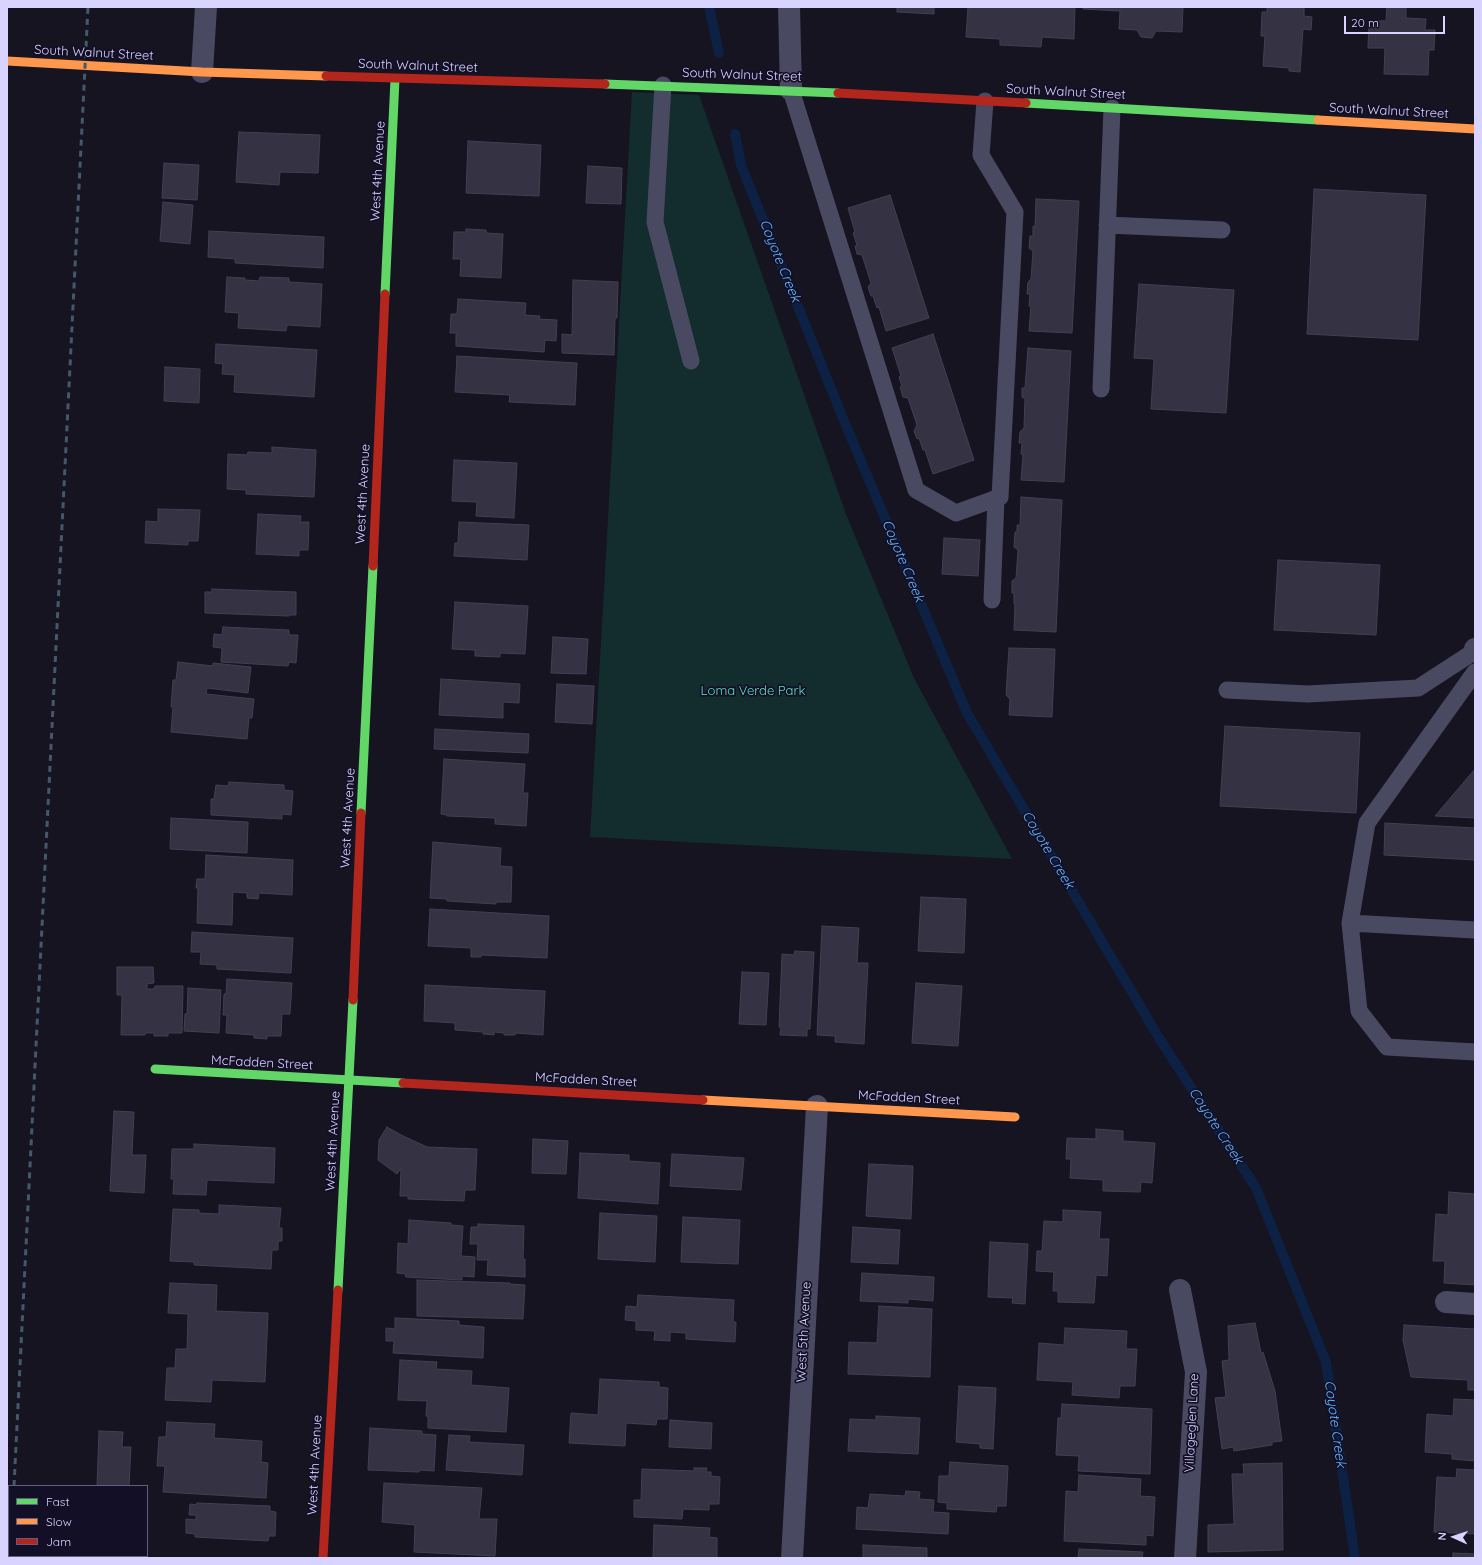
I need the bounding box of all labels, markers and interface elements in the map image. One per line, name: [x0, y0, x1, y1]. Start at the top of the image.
scale bar: [1346, 8, 1447, 34]
text: 20 m: [1351, 15, 1379, 30]
street label: South Walnut Street: [34, 42, 154, 64]
street label: South Walnut Street: [358, 56, 478, 76]
street label: South Walnut Street: [682, 65, 802, 85]
street label: South Walnut Street: [1006, 81, 1126, 103]
street label: South Walnut Street: [1329, 100, 1449, 122]
street label: West 4th Avenue: [368, 120, 388, 222]
water label: Coyote Creek: [756, 217, 804, 305]
street label: West 4th Avenue: [353, 443, 373, 545]
water label: Coyote Creek: [878, 517, 928, 605]
park label: Loma Verde Park: [701, 683, 805, 699]
street label: West 4th Avenue: [338, 767, 358, 869]
water label: Coyote Creek: [1018, 808, 1078, 892]
street label: McFadden Street: [211, 1053, 313, 1073]
street label: McFadden Street: [535, 1070, 637, 1090]
water label: Coyote Creek: [1185, 1085, 1247, 1167]
street label: McFadden Street: [858, 1088, 960, 1108]
street label: West 4th Avenue: [323, 1090, 343, 1192]
street label: West 5th Avenue: [794, 1281, 814, 1383]
street label: Villageglen Lane: [1182, 1373, 1202, 1473]
water label: Coyote Creek: [1321, 1379, 1349, 1469]
street label: West 4th Avenue: [305, 1414, 325, 1516]
legend: [8, 1485, 148, 1557]
text: Fast: [46, 1494, 70, 1509]
text: Slow: [46, 1514, 72, 1529]
north arrow: [1434, 1517, 1474, 1557]
text: N: [1435, 1532, 1449, 1541]
text: Jam: [46, 1534, 71, 1549]

